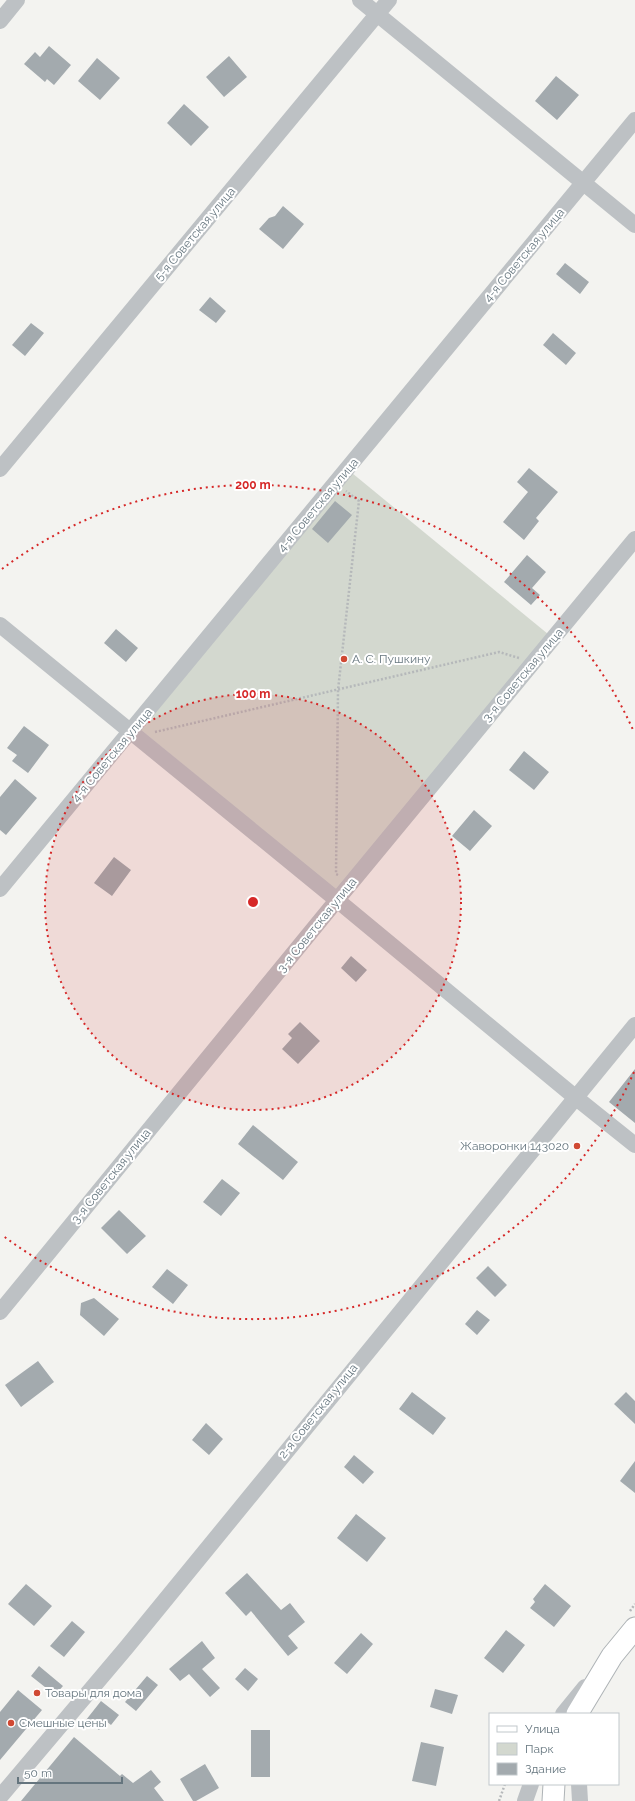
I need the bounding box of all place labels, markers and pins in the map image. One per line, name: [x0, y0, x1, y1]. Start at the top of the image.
place label: А. С. Пушкину: [352, 652, 431, 666]
marker: А. С. Пушкину: [339, 654, 349, 664]
centre of rings: [246, 895, 260, 909]
place label: Жаворонки 143020: [460, 1139, 569, 1153]
marker: Жаворонки 143020: [572, 1141, 582, 1151]
place label: Товары для дома: [45, 1686, 142, 1700]
marker: Товары для дома: [32, 1688, 42, 1698]
place label: Смешные цены: [19, 1716, 107, 1730]
marker: Смешные цены: [6, 1718, 16, 1728]

